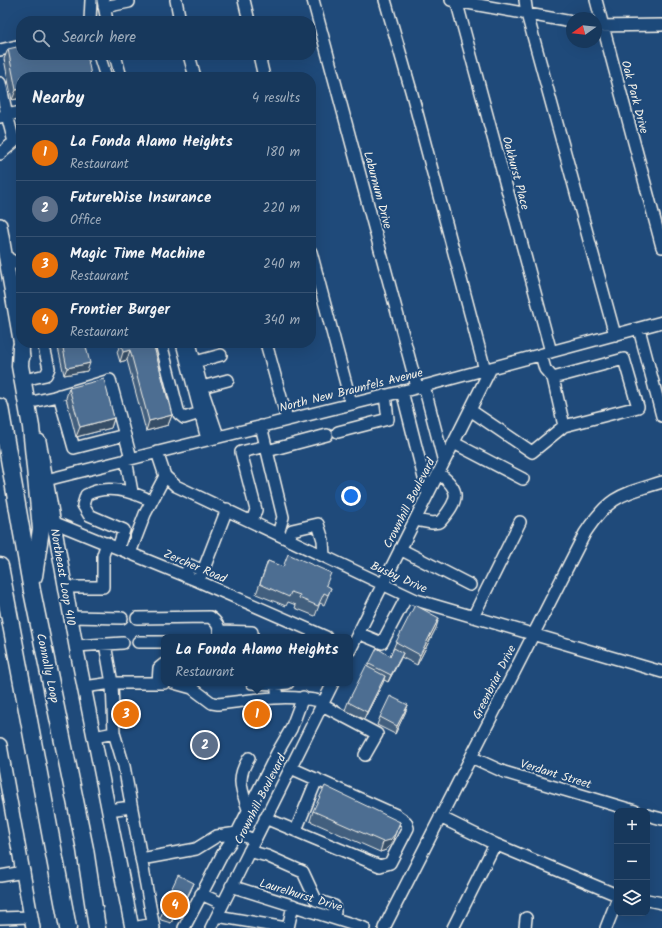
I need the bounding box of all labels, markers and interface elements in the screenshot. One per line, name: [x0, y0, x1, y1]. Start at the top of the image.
north arrow: [566, 12, 602, 48]
search box: [16, 16, 316, 60]
text: Search here: [62, 26, 136, 50]
icon: search: [30, 27, 52, 49]
street label: Oak Park Drive: [616, 58, 654, 136]
text: Nearby: [32, 85, 84, 112]
text: 4 results: [252, 88, 300, 109]
text: La Fonda Alamo Heights: [70, 130, 233, 154]
street label: Oakhurst Place: [497, 134, 535, 212]
text: 1: [43, 142, 47, 163]
text: 180 m: [266, 142, 300, 163]
street label: Laburnum Drive: [358, 149, 397, 232]
text: Restaurant: [70, 154, 129, 175]
text: FutureWise Insurance: [70, 186, 211, 210]
text: 2: [41, 198, 49, 219]
text: 220 m: [263, 198, 300, 219]
text: Office: [70, 210, 101, 231]
text: Magic Time Machine: [70, 242, 205, 266]
text: 3: [41, 254, 49, 275]
text: 240 m: [263, 254, 300, 275]
text: Restaurant: [70, 266, 129, 287]
text: Frontier Burger: [70, 298, 170, 322]
text: 4: [41, 310, 49, 331]
text: 340 m: [263, 310, 300, 331]
text: Restaurant: [70, 322, 129, 343]
street label: North New Braunfels Avenue: [277, 363, 425, 418]
street label: Crownhill Boulevard: [379, 454, 441, 552]
your location: [341, 486, 361, 506]
street label: Northeast Loop 410: [45, 527, 80, 627]
street label: Zercher Road: [160, 545, 230, 589]
street label: Busby Drive: [367, 557, 431, 599]
street label: Connally Loop: [31, 632, 64, 705]
popup: [161, 634, 353, 686]
text: La Fonda Alamo Heights: [176, 638, 338, 662]
street label: Greenbriar Drive: [468, 641, 522, 723]
text: Restaurant: [176, 662, 234, 683]
pin: 3: [113, 699, 139, 729]
pin: 1: [244, 699, 270, 729]
pin: 2: [192, 730, 218, 760]
street label: Crownhill Boulevard: [230, 750, 292, 848]
street label: Verdant Street: [518, 755, 594, 794]
map controls: [614, 808, 650, 916]
button: +: [614, 808, 650, 844]
button: −: [614, 844, 650, 880]
street label: Laurelhurst Drive: [257, 874, 345, 917]
button: layers: [614, 880, 650, 916]
pin: 4: [162, 890, 188, 920]

